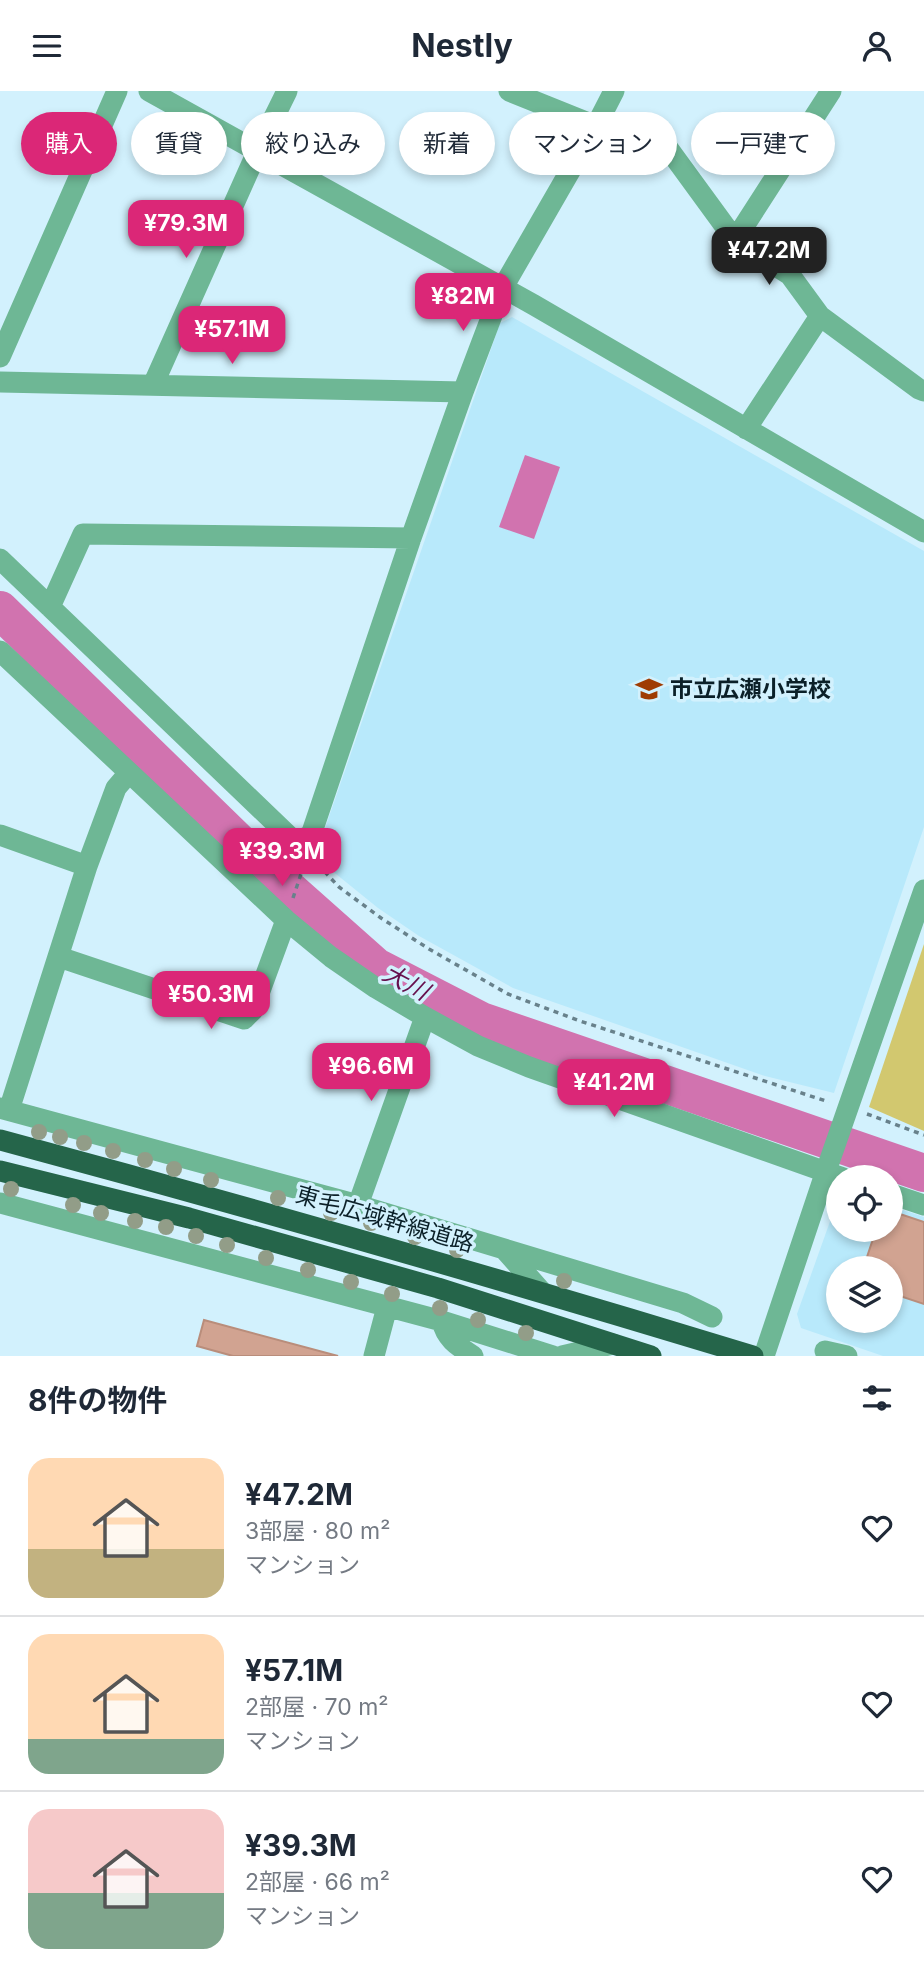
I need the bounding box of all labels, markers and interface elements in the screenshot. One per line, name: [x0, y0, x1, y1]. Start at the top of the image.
text: Nestly: [411, 26, 513, 65]
icon: menu: [28, 27, 66, 65]
icon: person: [858, 27, 896, 65]
chip: 購入: [21, 112, 117, 175]
chip: 賃貸: [131, 112, 227, 175]
chip: 絞り込み: [241, 112, 385, 175]
chip: 新着: [399, 112, 495, 175]
chip: マンション: [509, 112, 677, 175]
chip: 一戸建て: [691, 112, 835, 175]
pin: ¥79.3M: [129, 201, 243, 260]
text: ¥79.3M: [144, 209, 228, 237]
pin: ¥47.2M: [712, 227, 826, 287]
text: ¥47.2M: [728, 236, 810, 264]
pin: ¥82M: [422, 273, 504, 333]
text: ¥82M: [431, 282, 495, 310]
pin: ¥57.1M: [175, 307, 289, 366]
text: ¥57.1M: [194, 315, 270, 343]
school or university icon: 市立広瀬小学校: [634, 674, 664, 704]
place label: 市立広瀬小学校: [670, 675, 831, 703]
pin: ¥39.3M: [225, 829, 339, 888]
text: ¥39.3M: [239, 837, 325, 865]
water label: 大川: [378, 958, 437, 1007]
pin: ¥50.3M: [154, 971, 268, 1031]
text: ¥50.3M: [168, 980, 254, 1008]
pin: ¥96.6M: [314, 1044, 428, 1103]
text: ¥96.6M: [328, 1052, 414, 1080]
pin: ¥41.2M: [557, 1059, 671, 1119]
text: ¥41.2M: [573, 1068, 655, 1096]
map controls: [826, 1165, 903, 1333]
button: locate: [826, 1165, 903, 1242]
street label: 東毛広域幹線道路: [293, 1180, 477, 1258]
button: layers: [826, 1256, 903, 1333]
icon: filters: [858, 1379, 896, 1417]
text: 8件の物件: [28, 1382, 168, 1418]
text: ¥47.2M: [245, 1476, 353, 1512]
icon: home: [84, 1486, 168, 1570]
icon: heart: [858, 1509, 896, 1547]
text: 3部屋 · 80 m²: [245, 1517, 390, 1545]
text: マンション: [245, 1551, 360, 1579]
text: ¥57.1M: [245, 1652, 343, 1688]
icon: home: [84, 1662, 168, 1746]
icon: heart: [858, 1685, 896, 1723]
text: 2部屋 · 70 m²: [245, 1693, 389, 1721]
text: マンション: [245, 1727, 360, 1755]
text: ¥39.3M: [245, 1827, 357, 1863]
icon: home: [84, 1837, 168, 1921]
icon: heart: [858, 1860, 896, 1898]
text: 2部屋 · 66 m²: [245, 1868, 390, 1896]
text: マンション: [245, 1902, 360, 1930]

